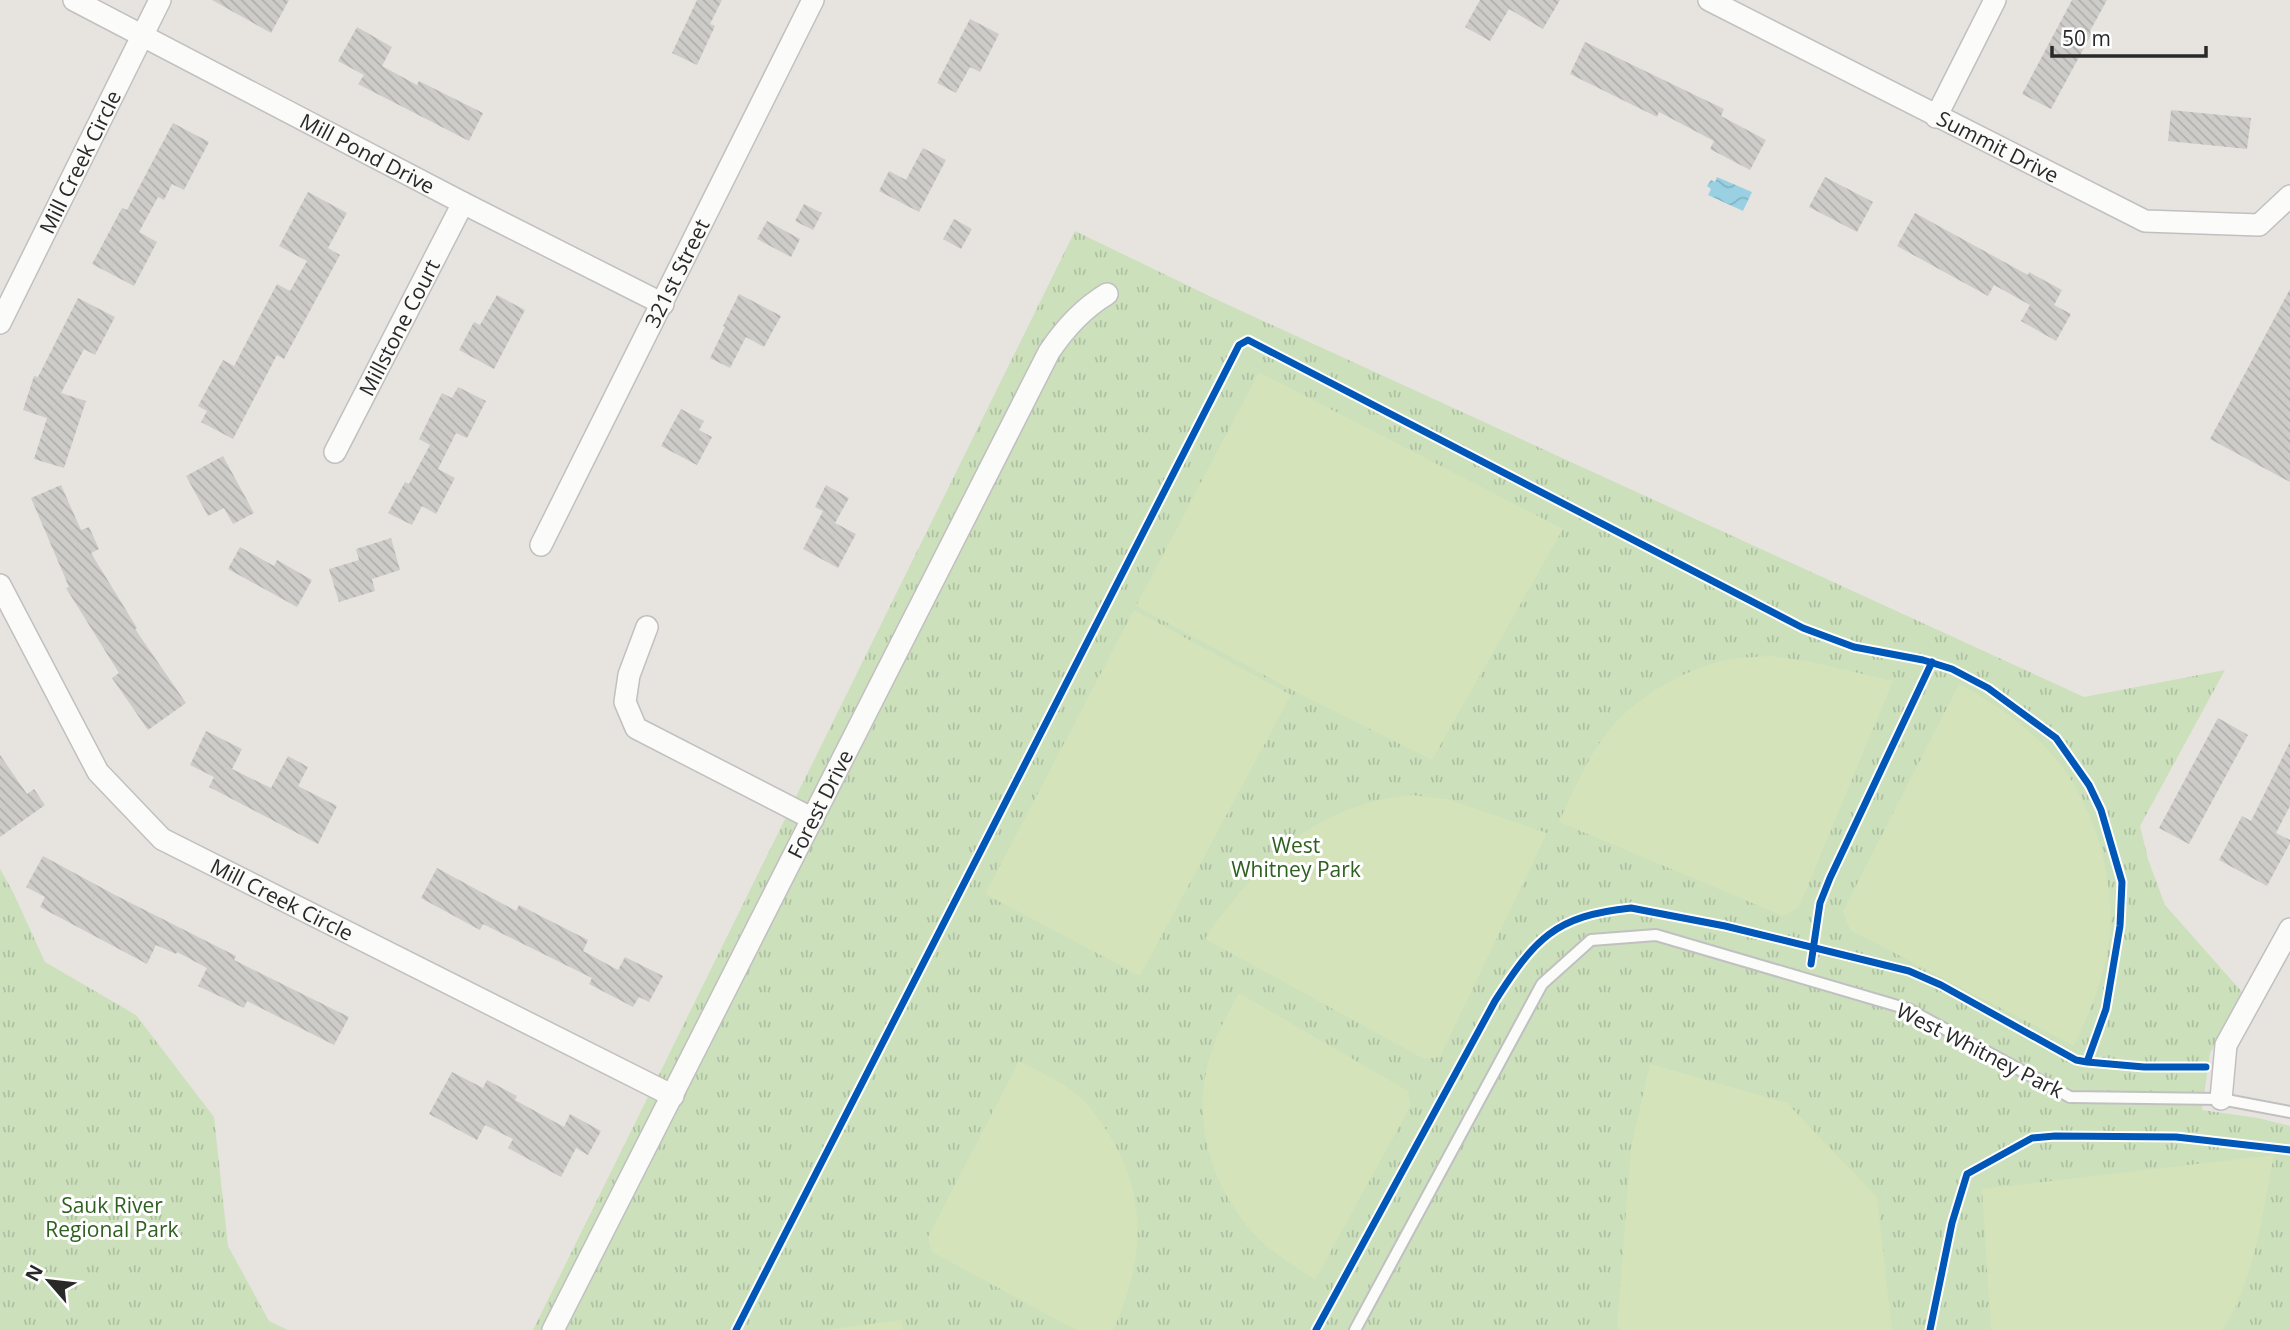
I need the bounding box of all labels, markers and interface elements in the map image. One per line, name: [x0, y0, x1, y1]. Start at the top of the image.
scale bar: [2052, 14, 2206, 58]
text: 50 m: [2062, 24, 2111, 52]
street label: Mill Creek Circle: [33, 85, 127, 238]
street label: Summit Drive: [1932, 104, 2064, 189]
street label: Mill Pond Drive: [295, 106, 440, 200]
street label: 321st Street: [638, 214, 716, 332]
street label: Millstone Court: [352, 254, 446, 401]
street label: Forest Drive: [781, 745, 859, 863]
park label: West Whitney Park: [1231, 831, 1361, 883]
street label: Mill Creek Circle: [206, 852, 358, 947]
street label: West Whitney Park: [1892, 996, 2068, 1104]
park label: Sauk River Regional Park: [45, 1191, 179, 1243]
north arrow: [14, 1246, 84, 1316]
text: N: [19, 1260, 49, 1286]

